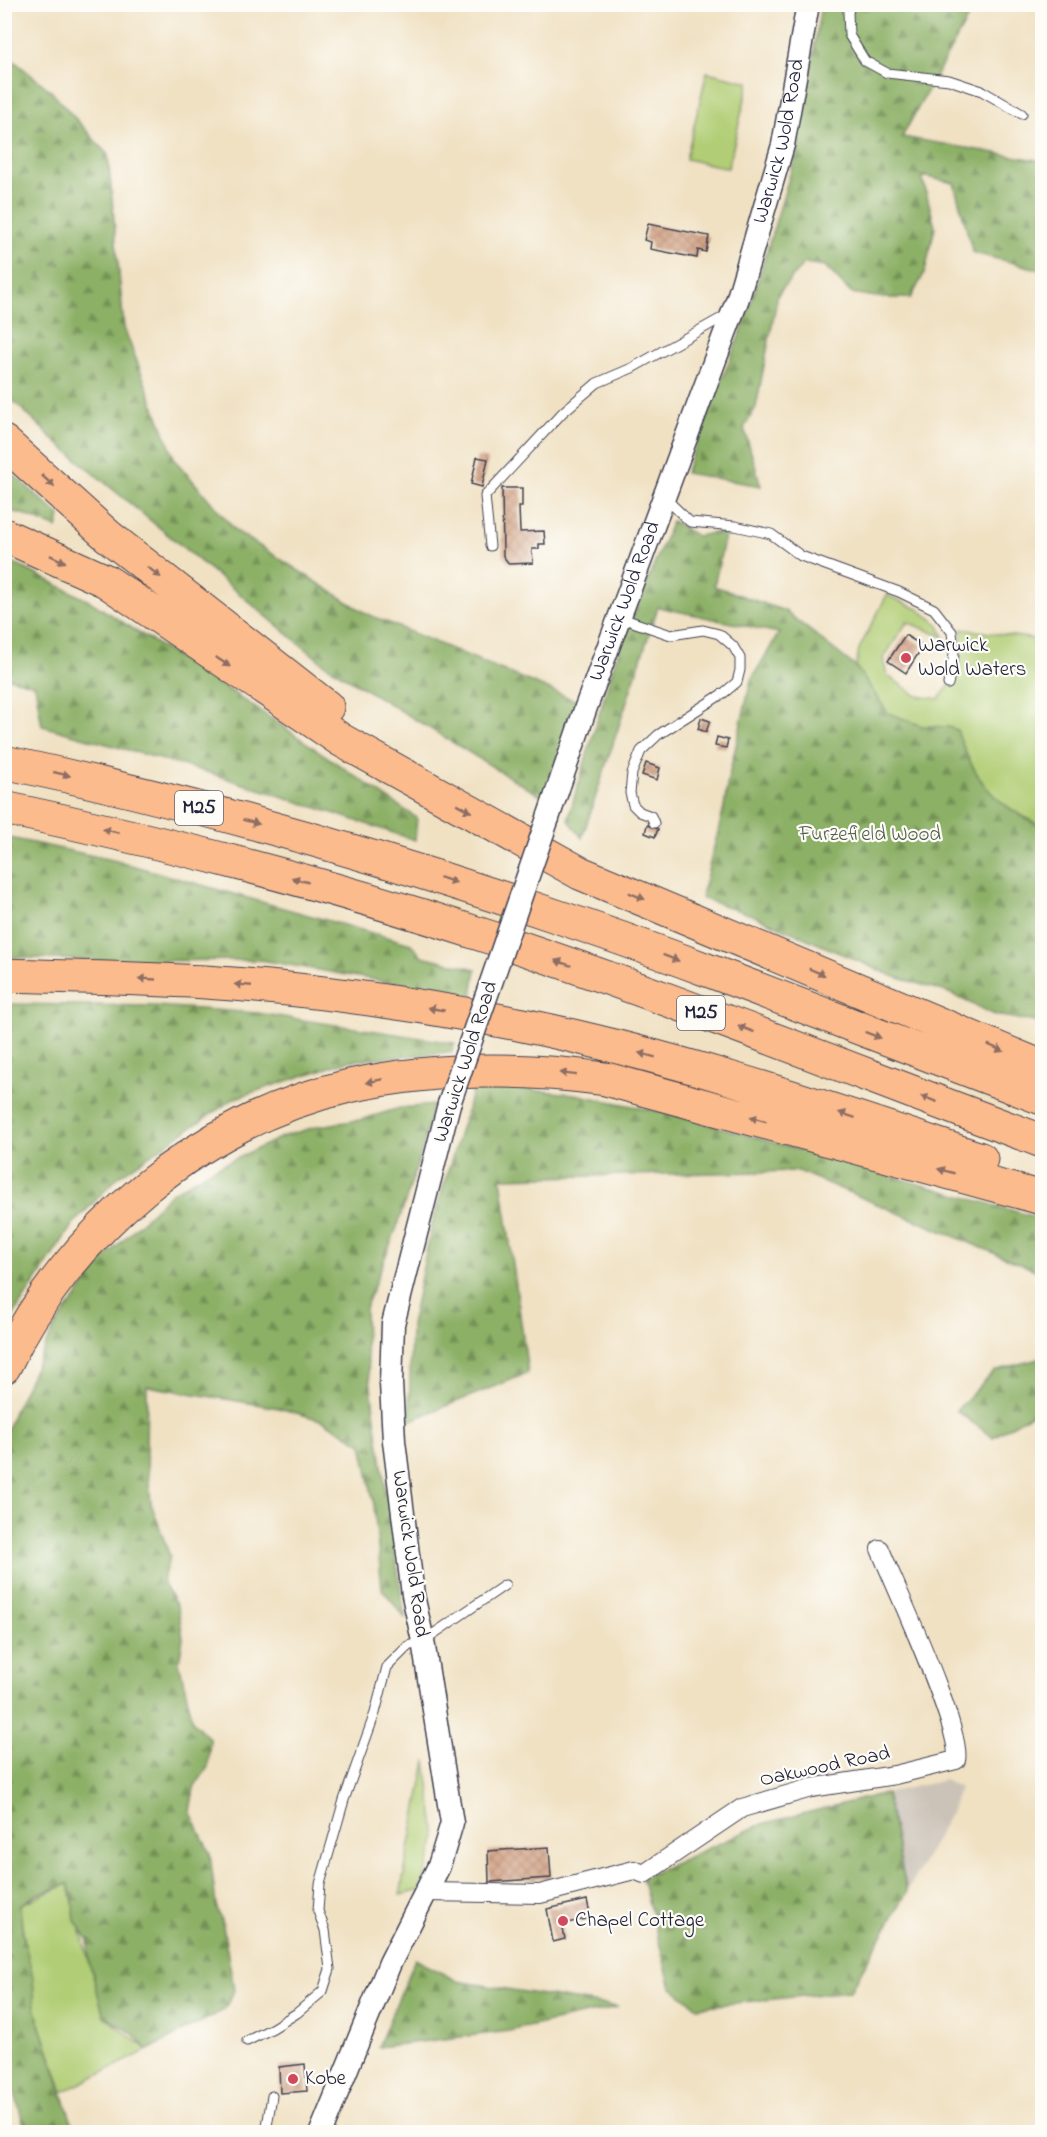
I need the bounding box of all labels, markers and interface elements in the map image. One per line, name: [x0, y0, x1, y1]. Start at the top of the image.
street label: Warwick Wold Road: [746, 56, 813, 227]
one-way arrow: [40, 474, 54, 488]
street label: Warwick Wold Road: [582, 517, 669, 686]
one-way arrow: [49, 554, 66, 563]
one-way arrow: [146, 565, 162, 578]
place label: Warwick Wold Waters: [918, 631, 1026, 685]
marker: Warwick Wold Waters: [899, 651, 913, 665]
one-way arrow: [215, 656, 231, 667]
one-way arrow: [52, 770, 71, 780]
road number: M25: [175, 791, 223, 825]
one-way arrow: [455, 802, 472, 812]
one-way arrow: [242, 817, 260, 827]
park label: Furzefield Wood: [798, 820, 941, 850]
one-way arrow: [102, 825, 120, 835]
one-way arrow: [291, 875, 309, 884]
one-way arrow: [439, 876, 457, 885]
one-way arrow: [628, 892, 646, 902]
one-way arrow: [662, 953, 680, 963]
one-way arrow: [554, 957, 572, 967]
one-way arrow: [808, 967, 826, 977]
one-way arrow: [137, 975, 156, 984]
street label: Warwick Wold Road: [426, 977, 506, 1147]
one-way arrow: [233, 981, 252, 990]
road number: M25: [677, 996, 725, 1030]
one-way arrow: [427, 1005, 446, 1014]
one-way arrow: [737, 1024, 755, 1034]
one-way arrow: [864, 1030, 882, 1040]
one-way arrow: [988, 1043, 1006, 1053]
one-way arrow: [638, 1050, 656, 1059]
one-way arrow: [559, 1069, 578, 1079]
one-way arrow: [364, 1077, 383, 1086]
one-way arrow: [919, 1094, 937, 1104]
one-way arrow: [838, 1110, 856, 1119]
one-way arrow: [748, 1114, 767, 1124]
one-way arrow: [936, 1166, 954, 1175]
street label: Warwick Wold Road: [383, 1469, 437, 1640]
street label: Oakwood Road: [757, 1739, 893, 1795]
place label: Chapel Cottage: [575, 1906, 705, 1938]
marker: Chapel Cottage: [556, 1914, 570, 1928]
place label: Kobe: [305, 2064, 347, 2094]
marker: Kobe: [286, 2072, 300, 2086]

